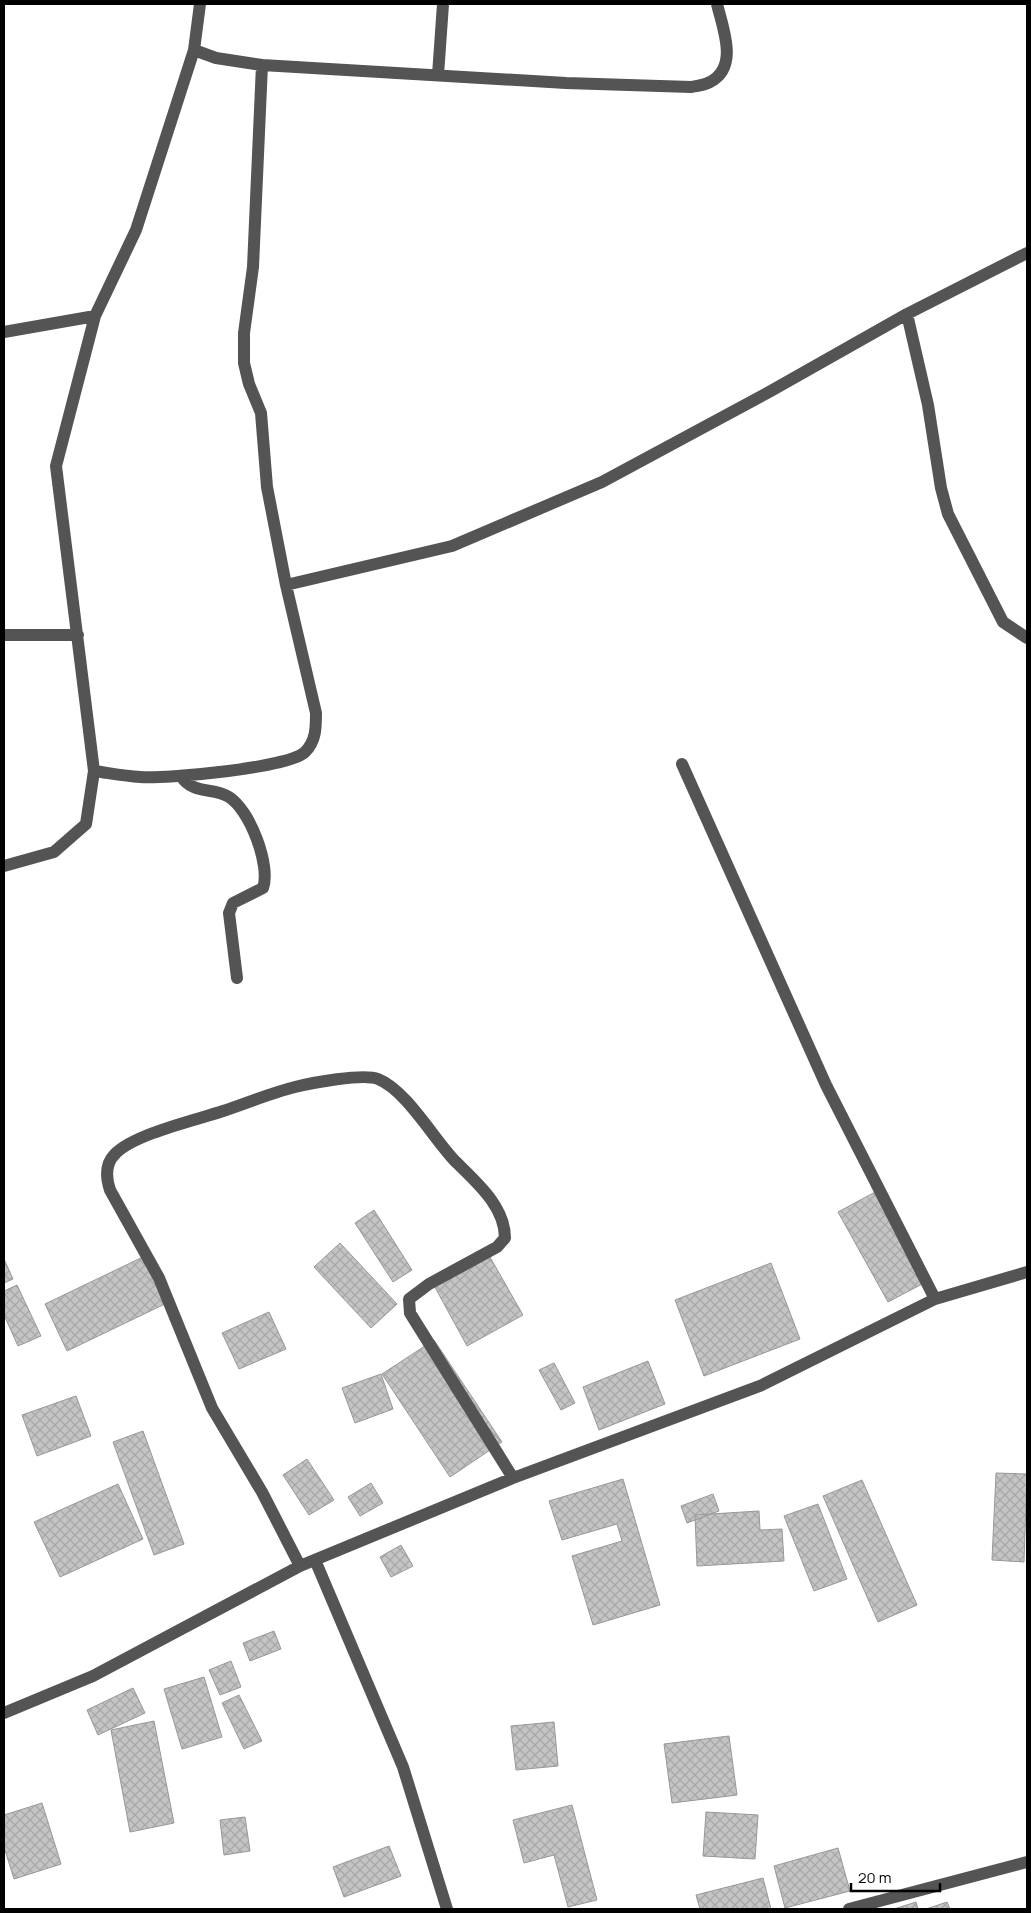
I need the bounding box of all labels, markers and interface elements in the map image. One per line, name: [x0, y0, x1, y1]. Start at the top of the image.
scale bar: [851, 1860, 940, 1892]
text: 20 m: [858, 1867, 891, 1888]

